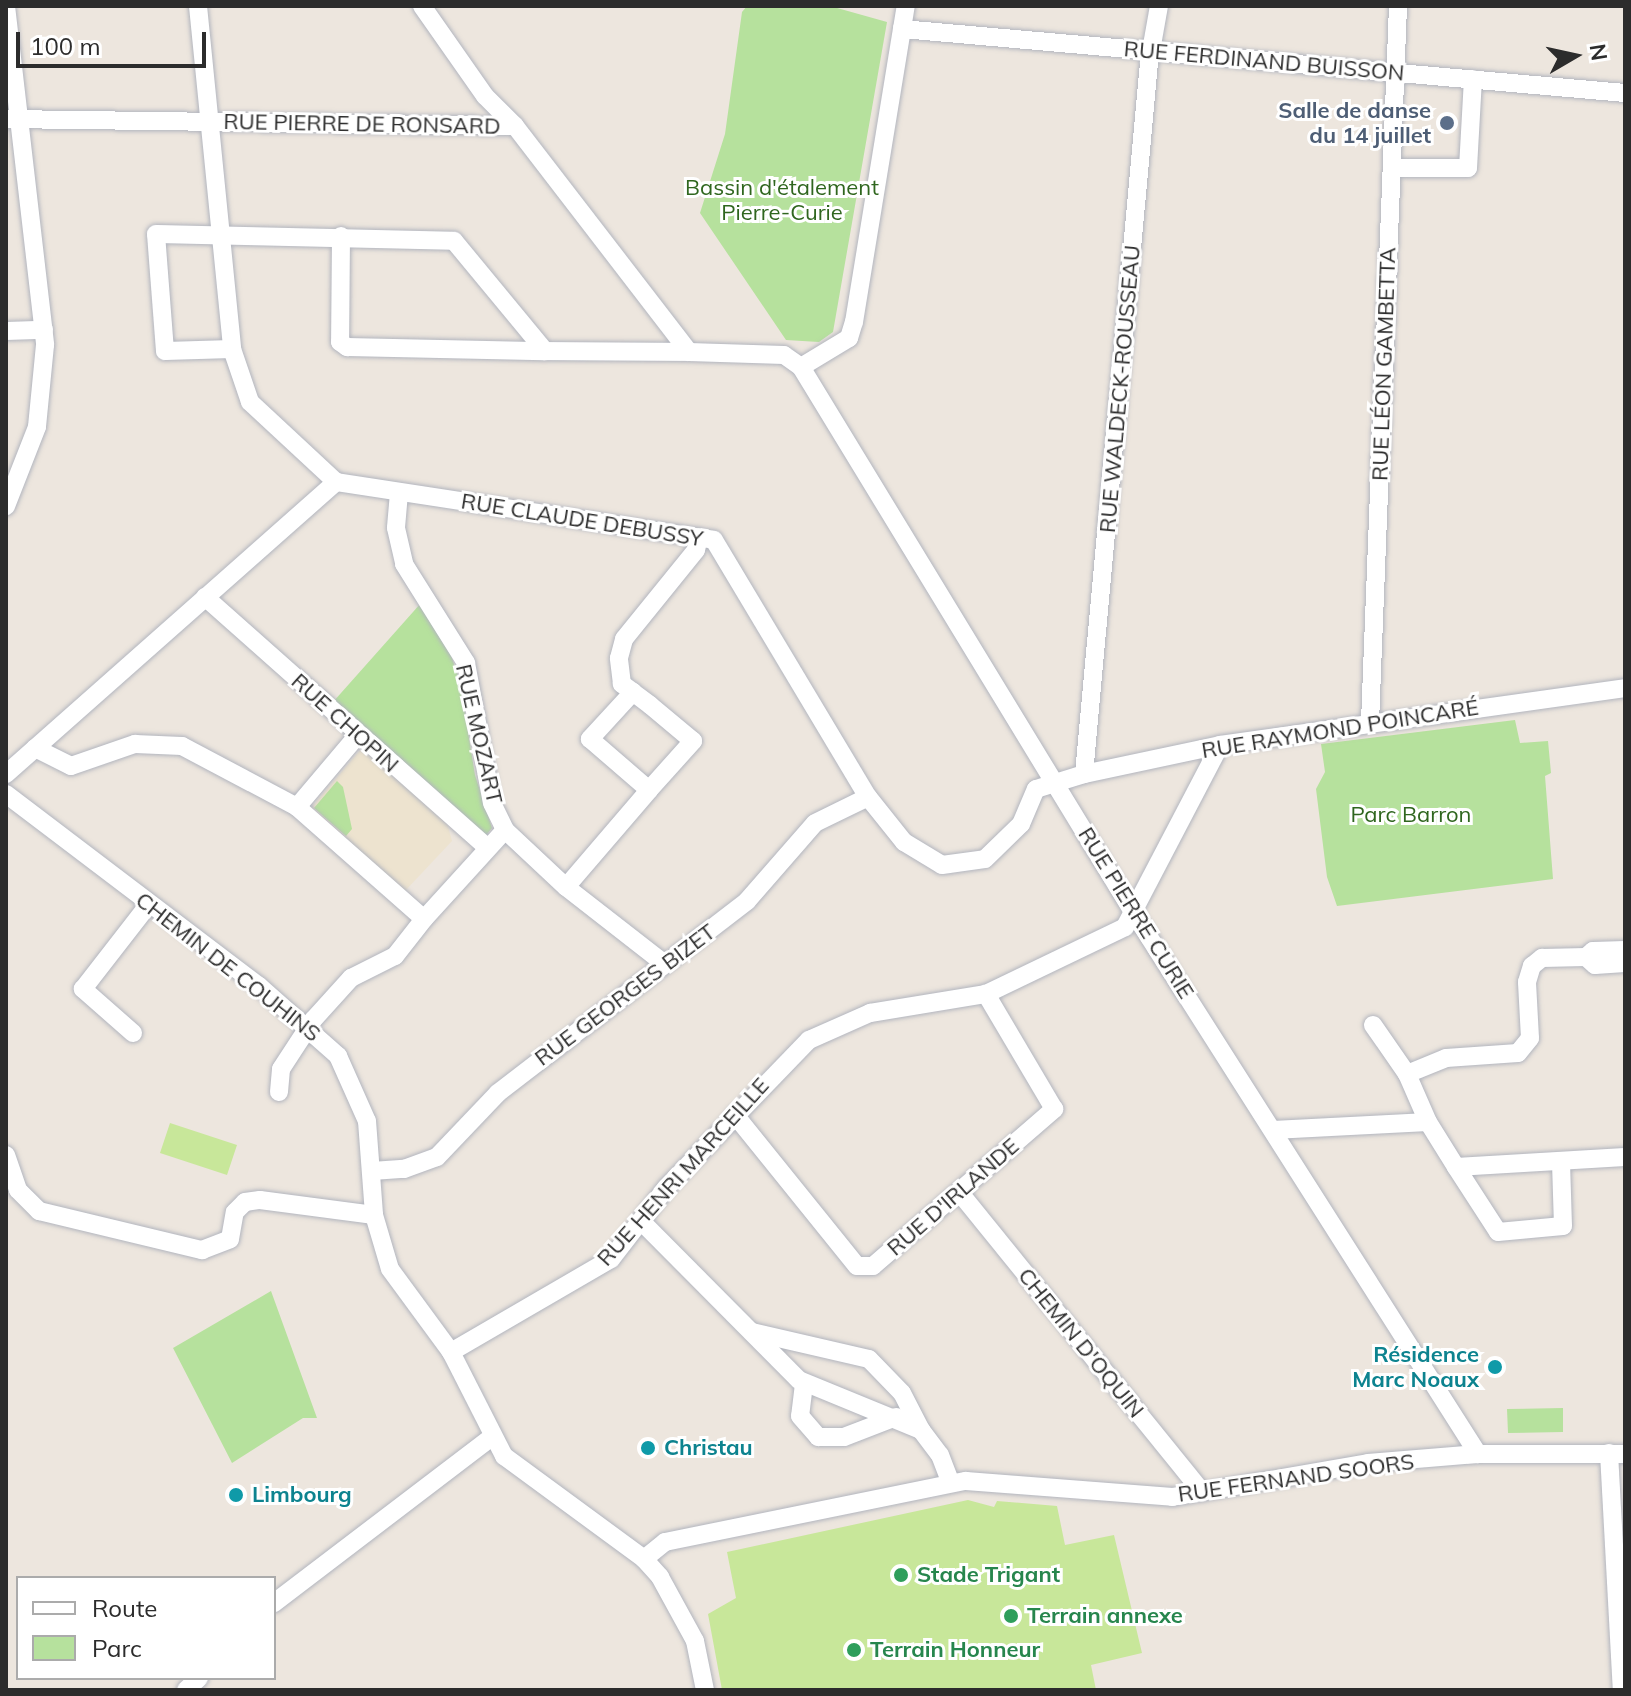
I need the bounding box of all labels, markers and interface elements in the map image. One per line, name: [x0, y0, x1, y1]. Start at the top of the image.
scale bar: [20, 16, 210, 66]
north arrow: [1535, 16, 1615, 96]
text: 100 m: [30, 31, 101, 61]
street label: RUE FERDINAND BUISSON: [1123, 36, 1405, 86]
text: N: [1584, 42, 1614, 63]
place label: Salle de danse du 14 juillet: [1278, 97, 1431, 148]
street label: RUE PIERRE DE RONSARD: [223, 108, 501, 140]
marker: Salle de danse du 14 juillet: [1438, 114, 1456, 132]
park label: Bassin d'étalement Pierre-Curie: [685, 174, 879, 226]
street label: RUE WALDECK-ROUSSEAU: [1094, 244, 1146, 534]
street label: RUE LÉON GAMBETTA: [1367, 247, 1401, 481]
street label: RUE CLAUDE DEBUSSY: [459, 488, 705, 552]
street label: RUE MOZART: [450, 662, 508, 806]
street label: RUE CHOPIN: [286, 668, 404, 778]
street label: RUE RAYMOND POINCARÉ: [1200, 694, 1480, 764]
park label: Parc Barron: [1351, 802, 1471, 828]
street label: RUE PIERRE CURIE: [1073, 822, 1199, 1004]
street label: CHEMIN DE COUHINS: [130, 887, 326, 1047]
street label: RUE GEORGES BIZET: [530, 919, 720, 1071]
street label: RUE HENRI MARCEILLE: [592, 1073, 774, 1271]
street label: RUE D'IRLANDE: [882, 1133, 1024, 1261]
street label: CHEMIN D'OQUIN: [1013, 1263, 1149, 1423]
place label: Résidence Marc Noaux: [1352, 1341, 1479, 1392]
marker: Résidence Marc Noaux: [1486, 1358, 1504, 1376]
place label: Christau: [664, 1435, 753, 1461]
marker: Christau: [639, 1439, 657, 1457]
street label: RUE FERNAND SOORS: [1176, 1448, 1416, 1508]
place label: Limbourg: [252, 1482, 352, 1508]
marker: Limbourg: [227, 1486, 245, 1504]
place label: Stade Trigant: [917, 1562, 1060, 1588]
marker: Stade Trigant: [892, 1566, 910, 1584]
legend: [16, 1576, 276, 1680]
text: Route: [92, 1593, 157, 1623]
place label: Terrain annexe: [1027, 1603, 1183, 1629]
marker: Terrain annexe: [1002, 1607, 1020, 1625]
text: Parc: [92, 1633, 142, 1663]
place label: Terrain Honneur: [870, 1637, 1040, 1663]
marker: Terrain Honneur: [845, 1641, 863, 1659]

